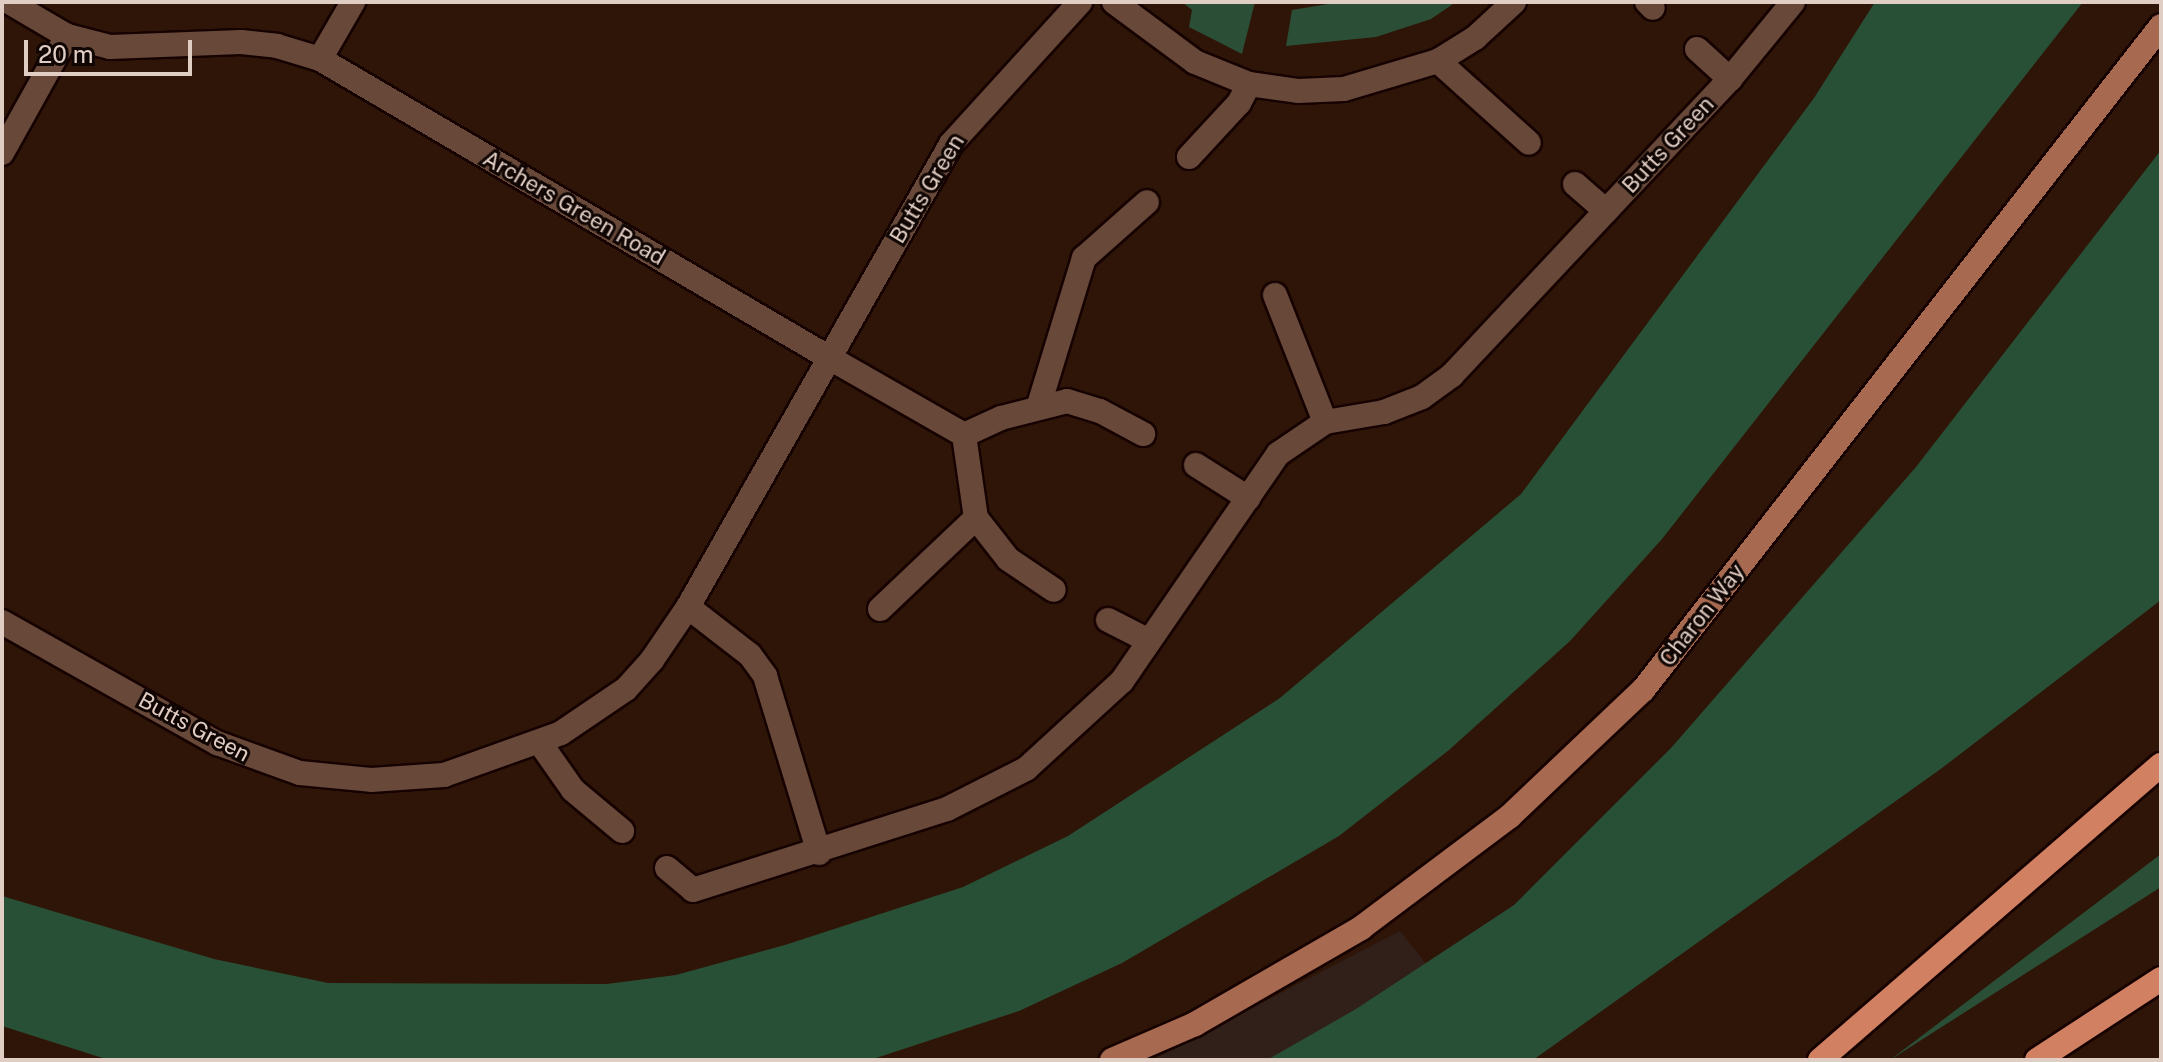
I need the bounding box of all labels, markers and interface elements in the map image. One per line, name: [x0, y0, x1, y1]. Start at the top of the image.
scale bar: [28, 24, 196, 74]
text: 20 m: [38, 40, 94, 68]
street label: Butts Green: [1617, 91, 1719, 199]
street label: Butts Green: [884, 130, 970, 248]
street label: Archers Green Road: [478, 145, 670, 271]
street label: Charon Way: [1654, 559, 1750, 671]
street label: Butts Green: [134, 687, 254, 767]

